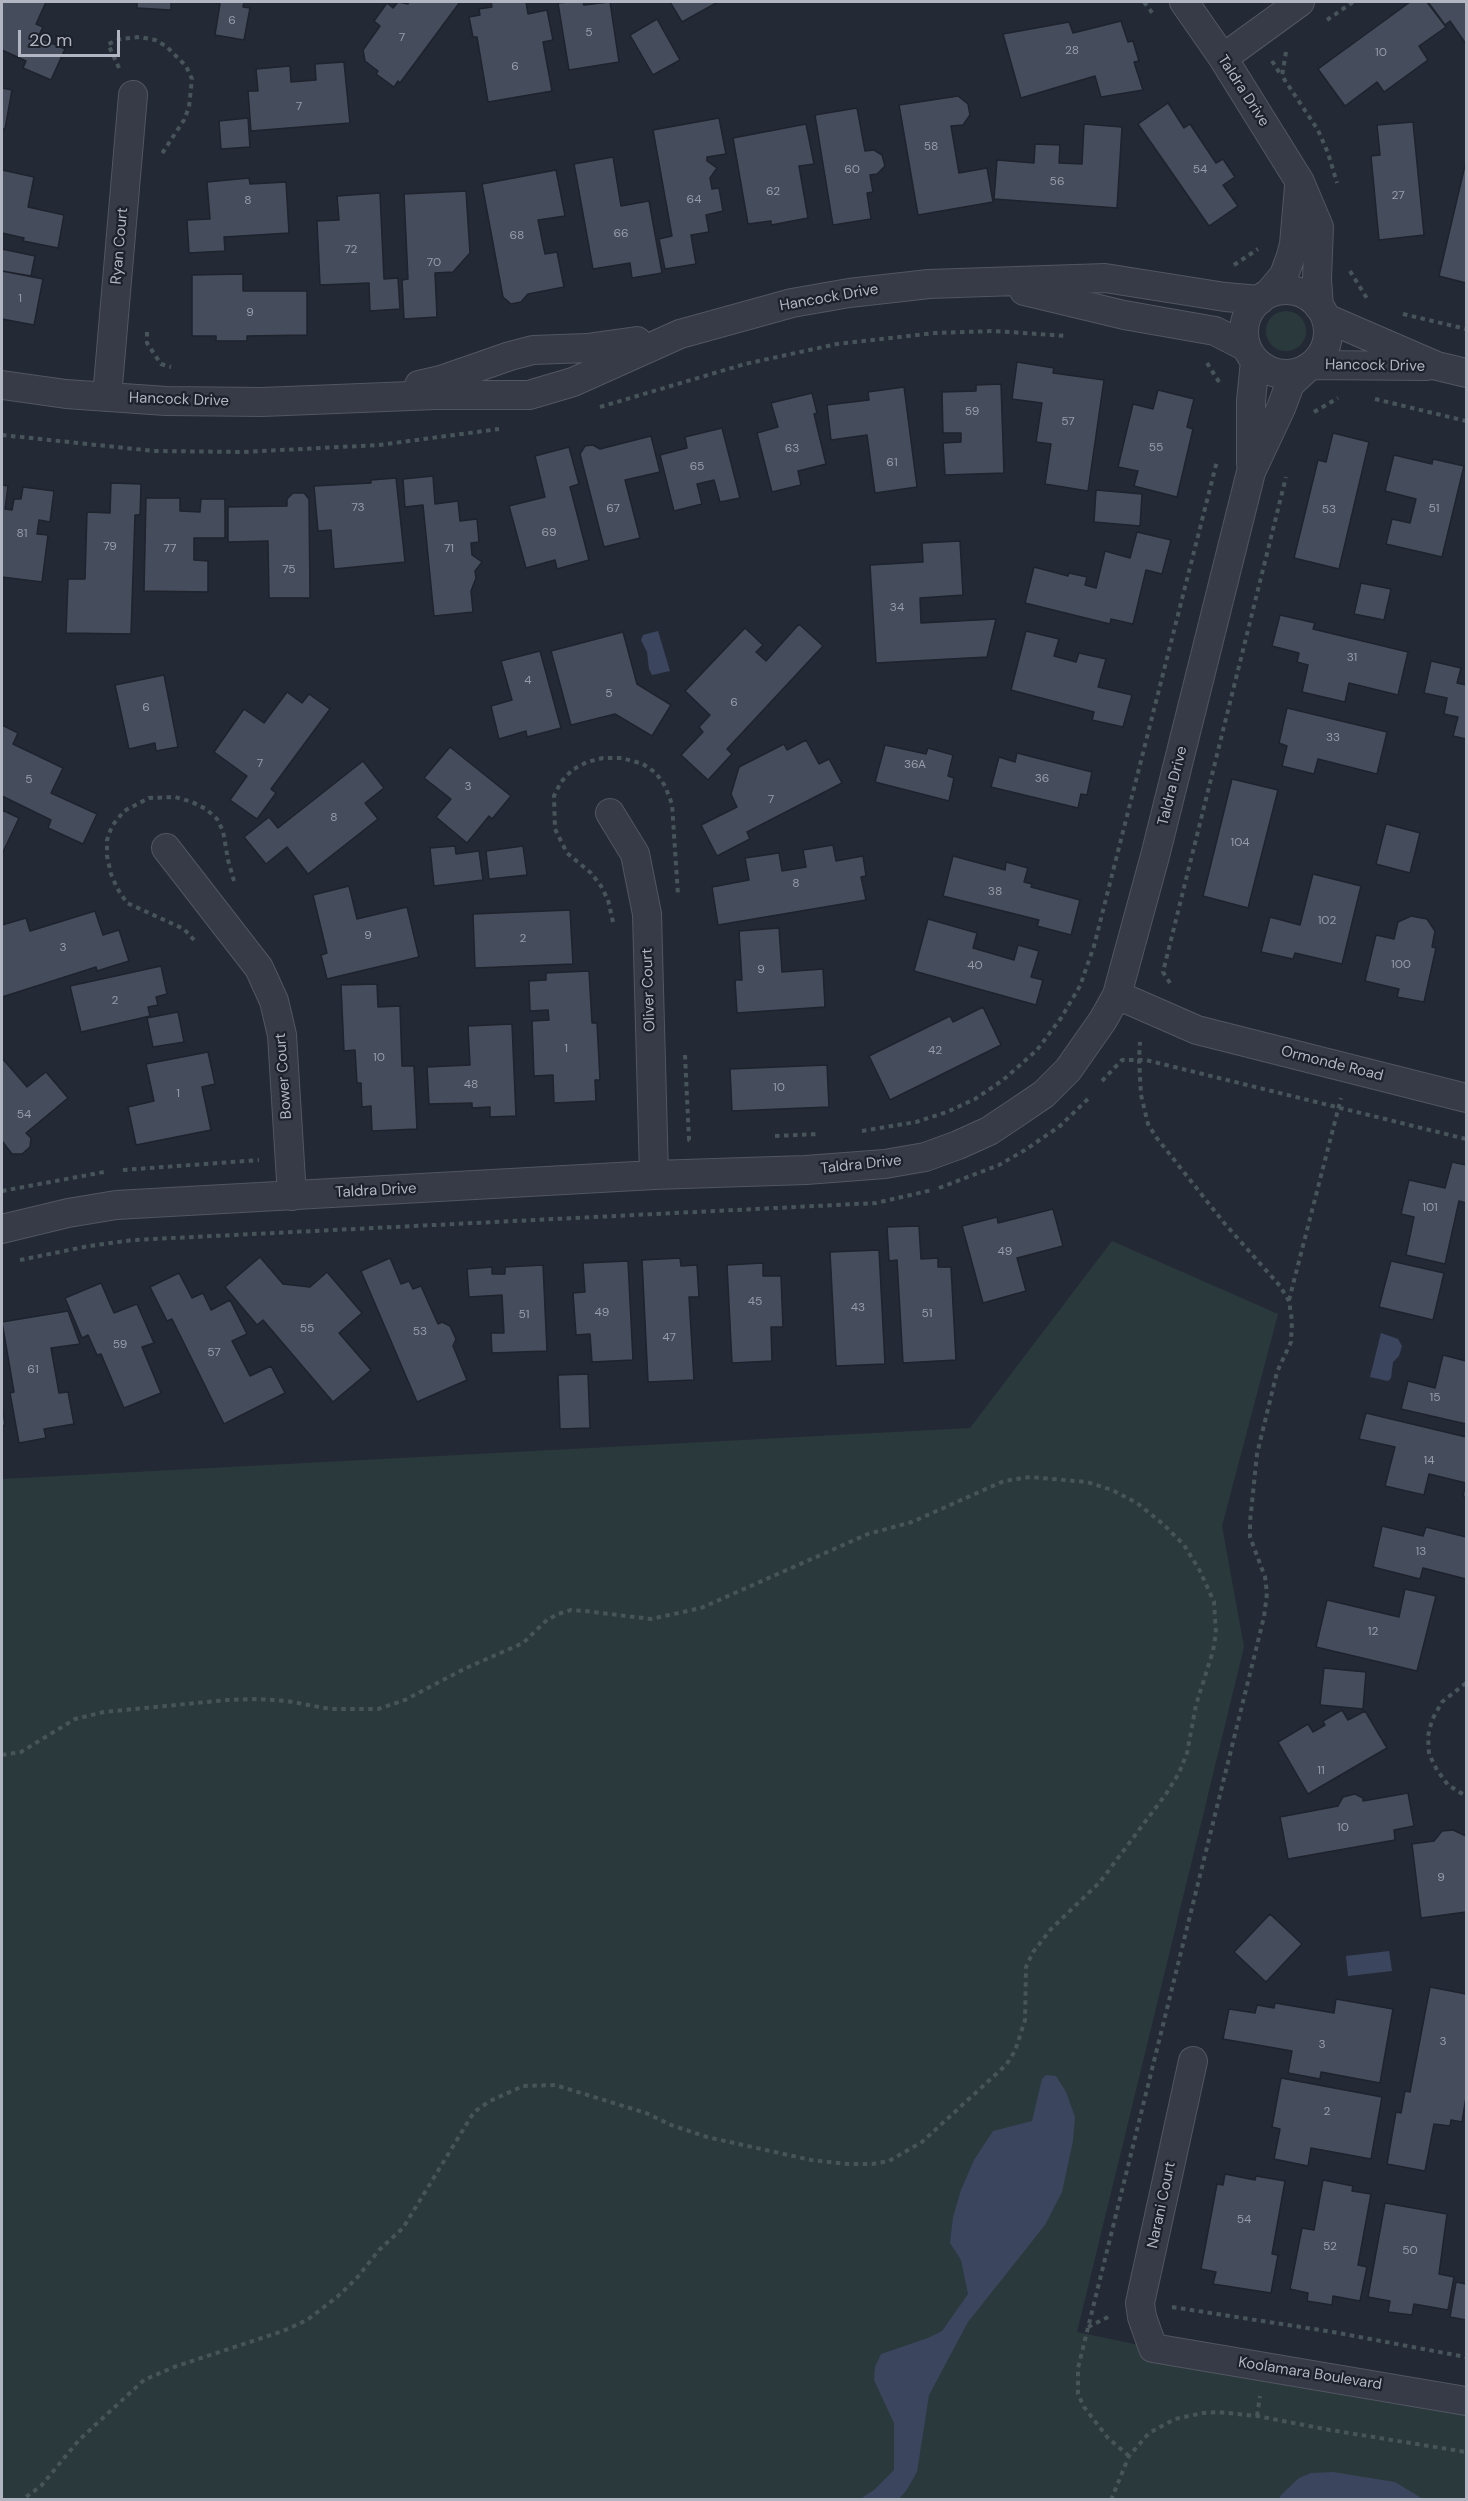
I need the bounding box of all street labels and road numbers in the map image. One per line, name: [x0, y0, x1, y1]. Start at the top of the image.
street label: Taldra Drive: [1213, 52, 1273, 130]
street label: Ryan Court: [108, 207, 132, 285]
street label: Hancock Drive: [778, 280, 880, 316]
street label: Hancock Drive: [1325, 356, 1425, 376]
street label: Hancock Drive: [129, 389, 229, 411]
street label: Taldra Drive: [1154, 744, 1192, 828]
street label: Oliver Court: [639, 948, 659, 1032]
street label: Bower Court: [272, 1032, 296, 1120]
street label: Ormonde Road: [1279, 1043, 1385, 1085]
street label: Taldra Drive: [820, 1152, 902, 1178]
street label: Taldra Drive: [335, 1180, 417, 1202]
street label: Narani Court: [1144, 2160, 1180, 2250]
street label: Koolamara Boulevard: [1237, 2354, 1383, 2394]

